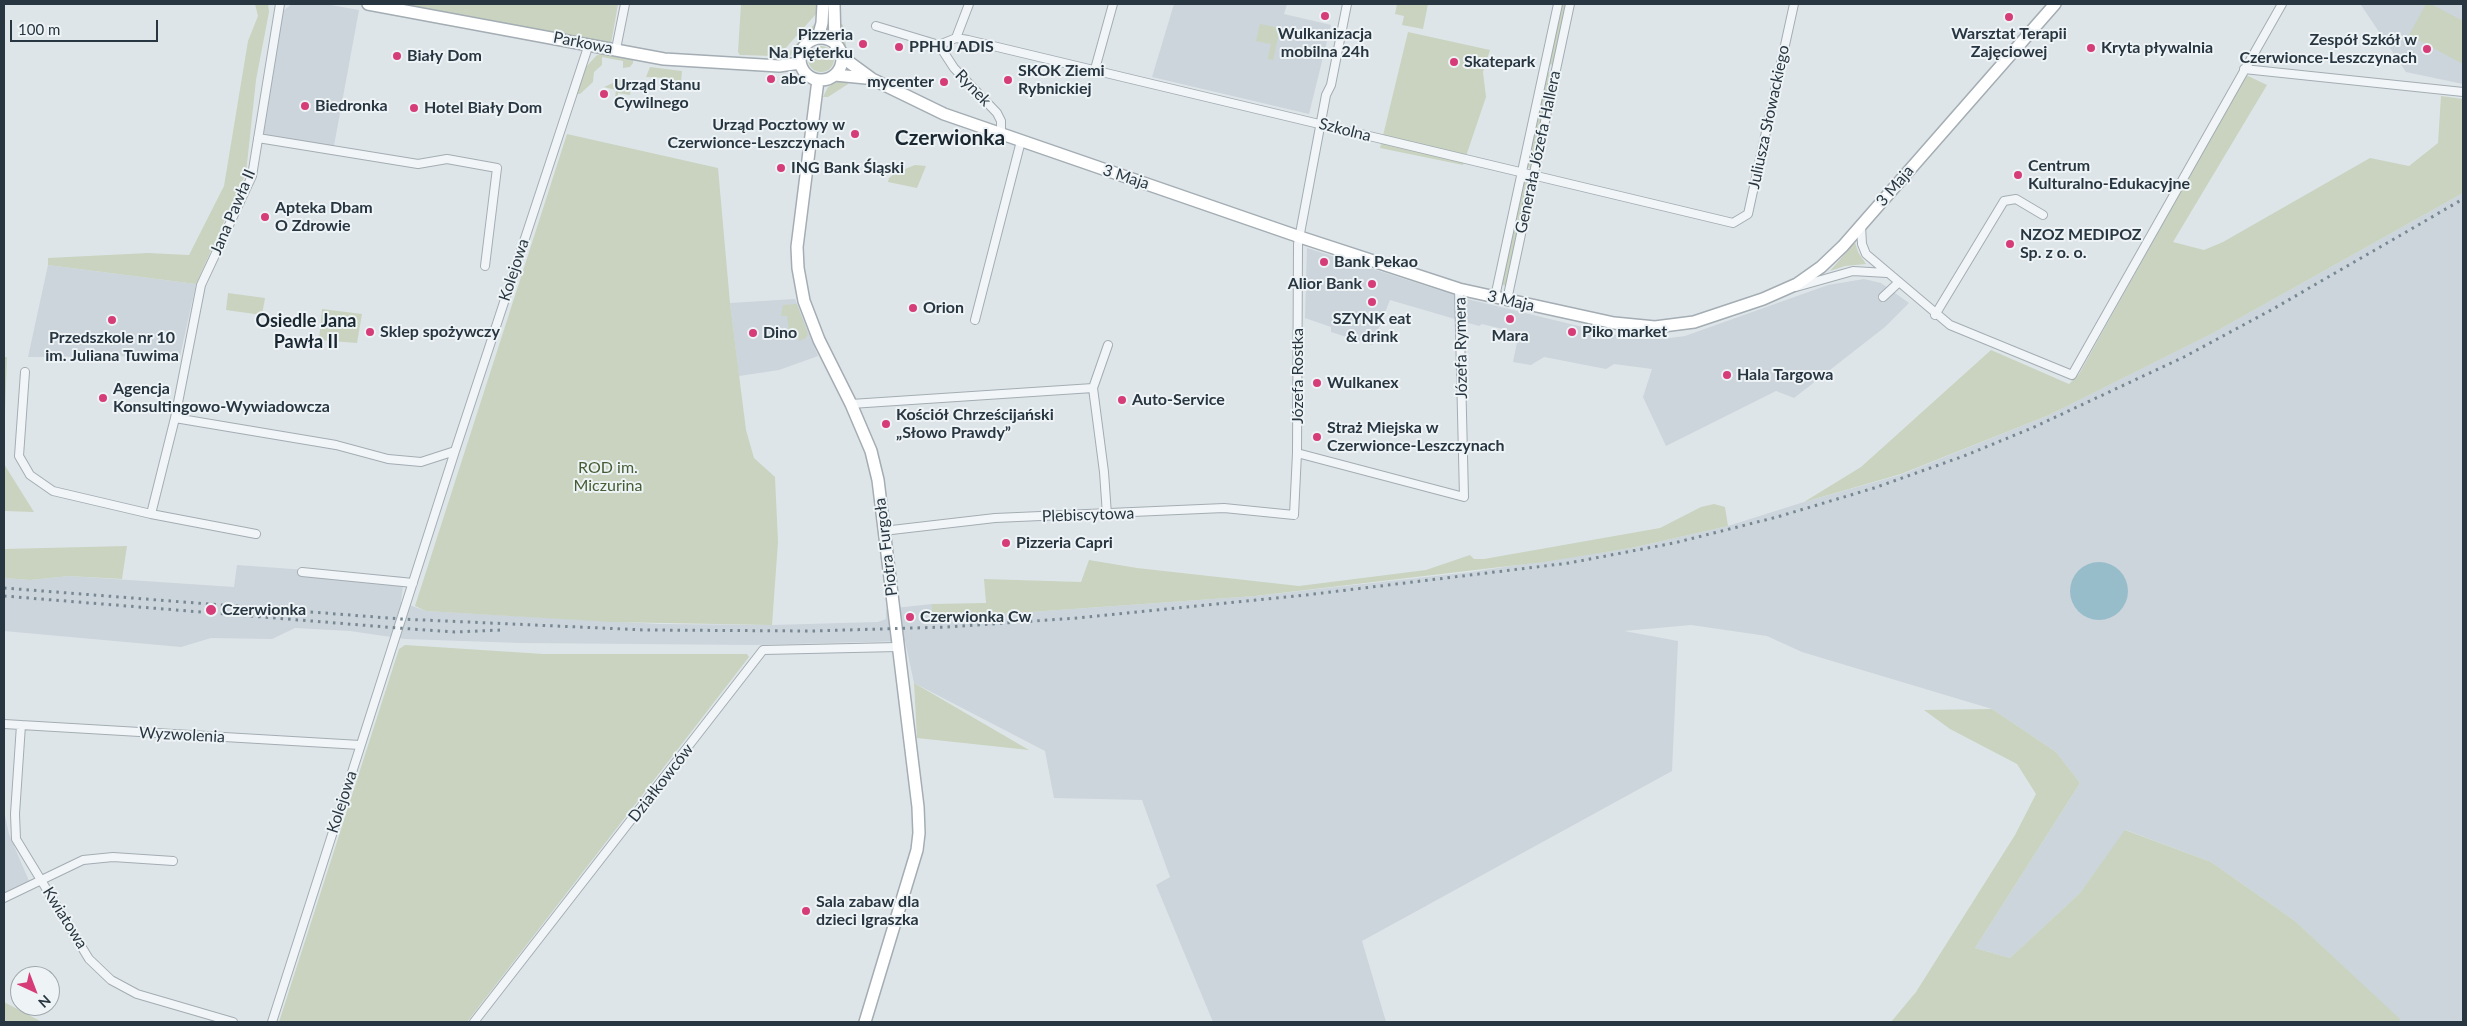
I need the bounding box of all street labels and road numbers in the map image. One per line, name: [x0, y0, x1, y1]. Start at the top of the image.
street label: Parkowa: [552, 28, 614, 58]
street label: Juliusza Słowackiego: [1744, 43, 1794, 191]
street label: Rynek: [951, 66, 995, 110]
street label: Generała Józefa Hallera: [1511, 69, 1565, 235]
street label: Szkolna: [1317, 114, 1373, 146]
street label: 3 Maja: [1100, 160, 1152, 194]
street label: 3 Maja: [1872, 162, 1918, 210]
street label: Jana Pawła II: [206, 166, 260, 258]
street label: Kolejowa: [495, 236, 533, 304]
street label: 3 Maja: [1486, 286, 1536, 316]
street label: Józefa Rymera: [1451, 297, 1471, 399]
street label: Józefa Rostka: [1288, 328, 1308, 424]
street label: Piotra Furgoła: [870, 497, 902, 597]
street label: Plebiscytowa: [1041, 504, 1135, 526]
street label: Wyzwolenia: [138, 723, 226, 747]
street label: Działkowców: [624, 740, 698, 826]
street label: Kolejowa: [323, 768, 361, 836]
street label: Kwiatowa: [38, 884, 92, 952]

